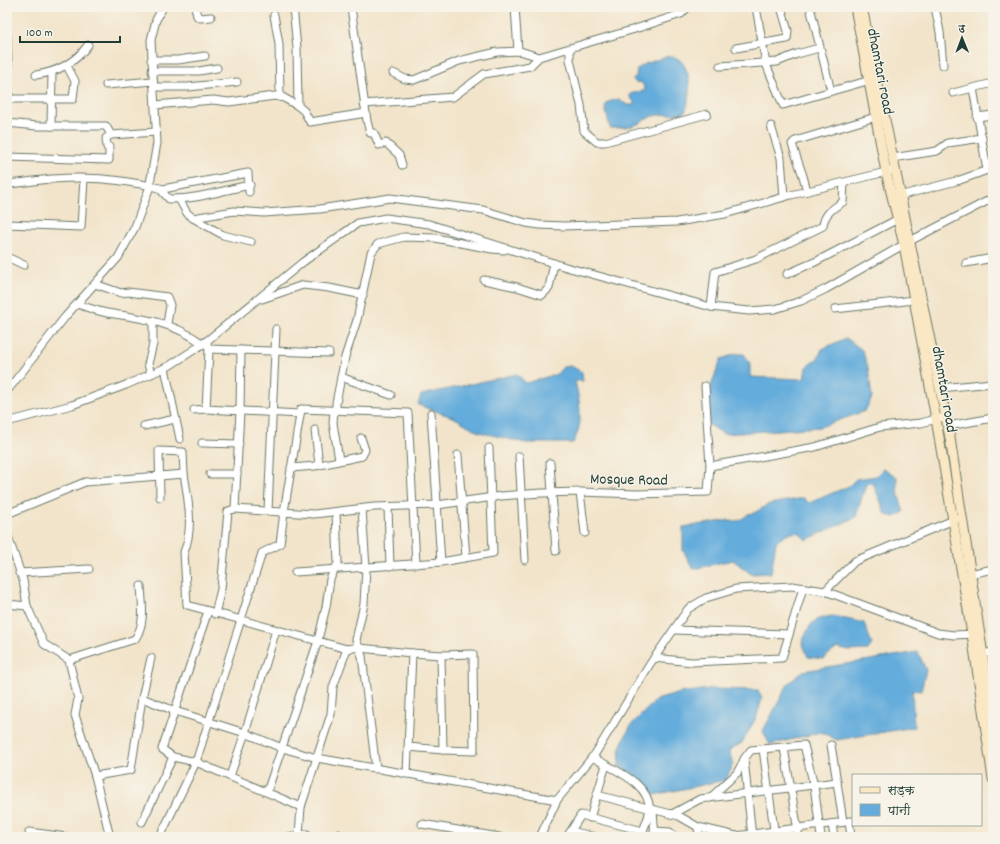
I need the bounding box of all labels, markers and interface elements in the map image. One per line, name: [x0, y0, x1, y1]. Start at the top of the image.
scale bar: [20, 18, 120, 44]
north arrow: [942, 18, 982, 58]
text: उ: [958, 22, 966, 38]
text: 100 m: [26, 25, 53, 42]
street label: dhamtari road: [860, 26, 899, 117]
street label: dhamtari road: [925, 344, 962, 434]
street label: Mosque Road: [590, 468, 668, 493]
legend: [852, 774, 982, 826]
text: सड़क: [887, 783, 916, 800]
text: पानी: [887, 803, 911, 820]

